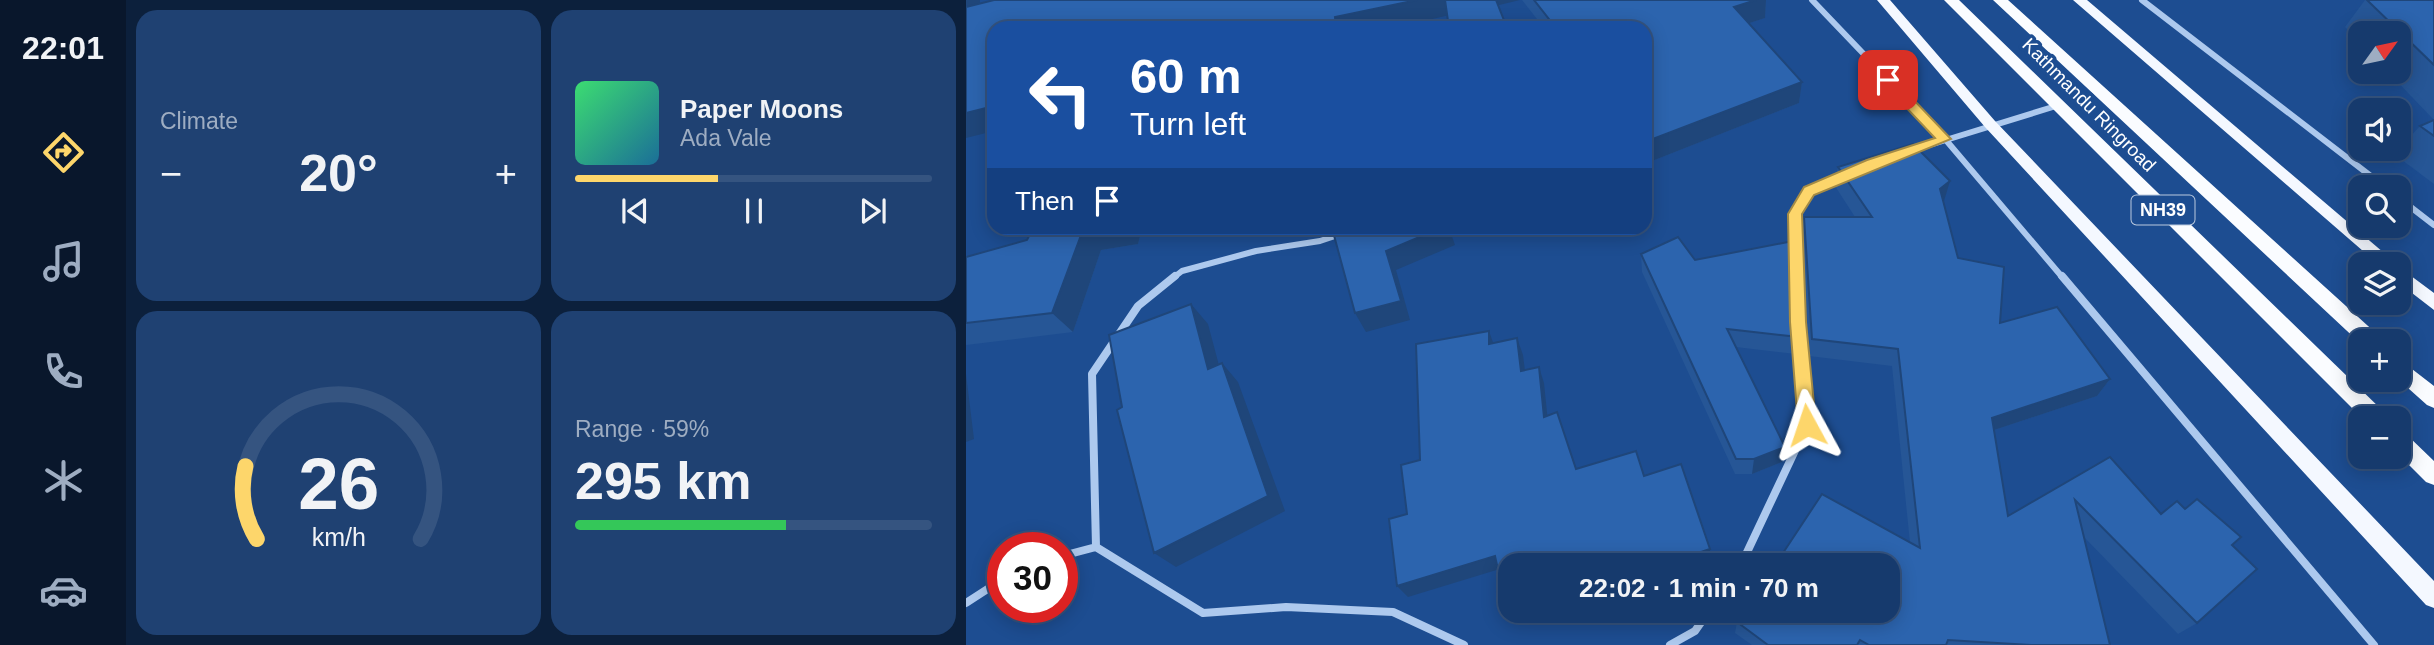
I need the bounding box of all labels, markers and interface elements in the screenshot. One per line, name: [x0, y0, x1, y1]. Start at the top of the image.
north arrow: [2348, 21, 2412, 84]
map controls: [2348, 21, 2411, 469]
text: 22:01: [22, 30, 104, 66]
street label: Kathmandu Ringroad: [2018, 34, 2160, 176]
icon: left: [1015, 49, 1106, 140]
text: 60 m: [1130, 49, 1242, 103]
pin: [1858, 50, 1918, 110]
icon: arrive: [1869, 61, 1907, 99]
text: Paper Moons: [680, 94, 843, 124]
button: sound: [2348, 98, 2411, 161]
text: Turn left: [1130, 106, 1246, 142]
text: Climate: [160, 108, 238, 134]
text: Ada Vale: [680, 125, 772, 151]
icon: directions: [39, 128, 88, 177]
text: 20°: [299, 144, 378, 202]
text: −: [160, 153, 182, 195]
text: +: [495, 153, 517, 195]
button: search: [2348, 175, 2411, 238]
icon: arrive: [1088, 182, 1126, 220]
text: Then: [1015, 186, 1074, 216]
icon: previous: [616, 192, 654, 230]
icon: pause: [735, 192, 773, 230]
icon: next: [854, 192, 892, 230]
road number: NH39: [2132, 196, 2194, 224]
icon: music: [39, 237, 88, 286]
button: layers: [2348, 252, 2411, 315]
button: +: [2348, 329, 2411, 392]
icon: phone: [39, 347, 88, 396]
position arrow: [1770, 388, 1844, 462]
button: −: [2348, 406, 2411, 469]
text: Range · 59%: [575, 416, 709, 442]
text: 26: [298, 443, 379, 524]
text: 295 km: [575, 452, 751, 510]
icon: climate: [39, 456, 88, 505]
text: km/h: [311, 523, 366, 551]
speed limit sign: 30: [987, 532, 1078, 623]
icon: car: [39, 566, 88, 615]
text: 22:02 · 1 min · 70 m: [1579, 573, 1819, 603]

